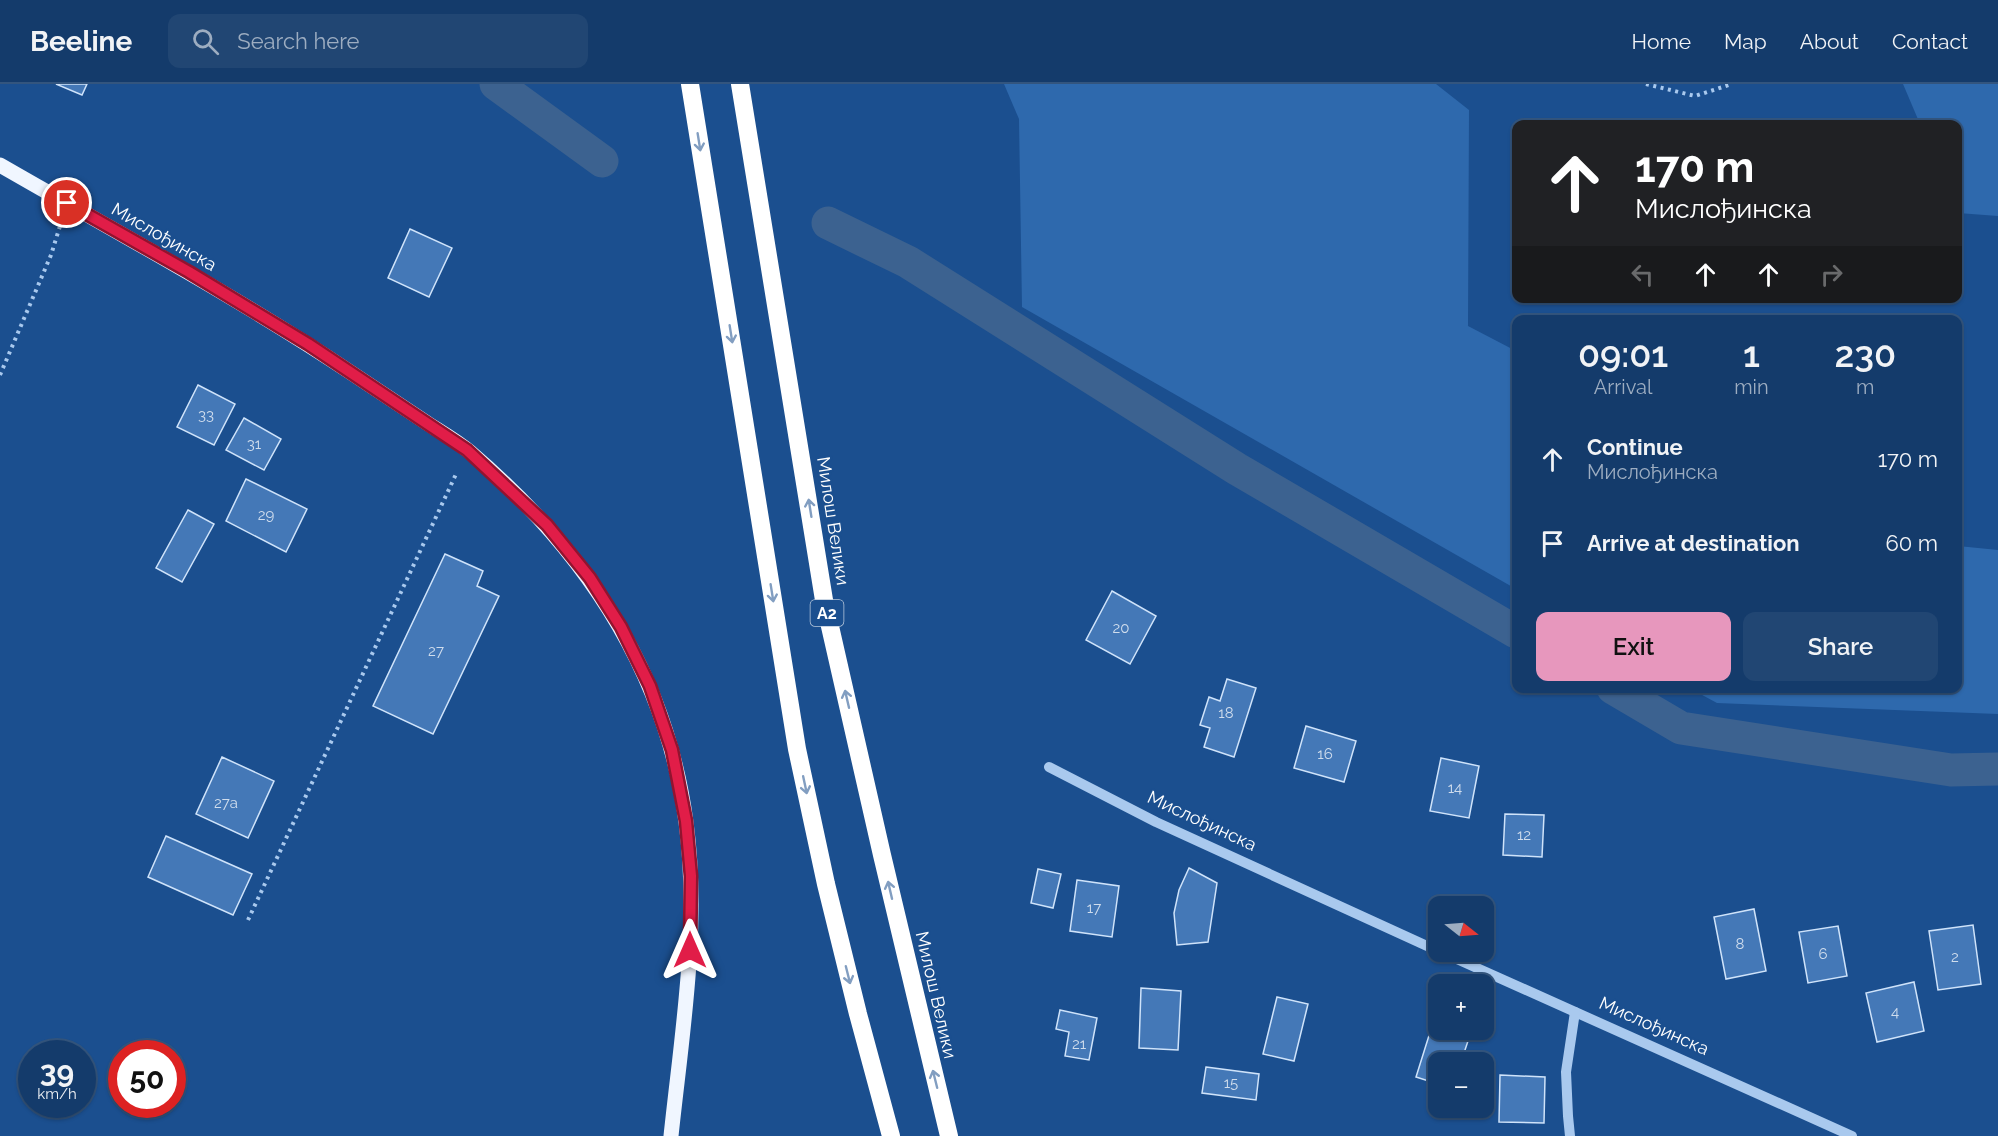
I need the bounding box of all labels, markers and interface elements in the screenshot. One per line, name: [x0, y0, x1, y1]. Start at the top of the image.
search box: [168, 14, 588, 68]
text: Beeline: [30, 25, 132, 58]
icon: search: [189, 25, 222, 58]
text: Search here: [237, 28, 359, 54]
text: Home: [1632, 29, 1691, 54]
text: Map: [1724, 29, 1767, 54]
text: About: [1800, 29, 1859, 54]
text: Contact: [1892, 29, 1968, 54]
one-way arrow: [694, 131, 705, 151]
text: 170 m: [1635, 143, 1754, 192]
icon: ahead: [1536, 144, 1614, 222]
pin: [41, 177, 92, 228]
icon: arrive: [50, 186, 83, 219]
text: Мислођинска: [1635, 193, 1812, 224]
street label: Мислођинска: [108, 198, 220, 275]
icon: left: [1626, 258, 1659, 291]
icon: ahead: [1689, 258, 1722, 291]
icon: ahead: [1752, 258, 1785, 291]
icon: right: [1815, 258, 1848, 291]
one-way arrow: [725, 324, 736, 344]
text: 09:01: [1578, 333, 1668, 375]
text: 1: [1743, 333, 1760, 375]
text: 230: [1834, 333, 1896, 375]
text: Arrival: [1594, 375, 1652, 399]
text: min: [1734, 375, 1769, 399]
text: m: [1856, 375, 1874, 399]
house number: 33: [198, 406, 214, 424]
text: Continue: [1587, 434, 1683, 460]
house number: 31: [247, 435, 262, 453]
icon: ahead: [1536, 443, 1569, 476]
text: 170 m: [1878, 446, 1938, 472]
street label: Милош Велики: [813, 455, 854, 587]
text: Мислођинска: [1587, 460, 1718, 484]
one-way arrow: [805, 499, 816, 518]
house number: 29: [258, 506, 275, 524]
icon: arrive: [1536, 527, 1569, 560]
text: Arrive at destination: [1587, 530, 1800, 556]
text: 60 m: [1885, 530, 1938, 556]
one-way arrow: [767, 583, 778, 602]
road number: A2: [810, 600, 844, 626]
button: Exit: [1536, 612, 1731, 681]
button: Share: [1743, 612, 1938, 681]
house number: 20: [1113, 619, 1130, 637]
house number: 27: [428, 642, 444, 660]
one-way arrow: [840, 690, 852, 709]
house number: 18: [1218, 704, 1234, 722]
house number: 16: [1317, 745, 1333, 763]
one-way arrow: [799, 776, 811, 795]
house number: 14: [1448, 779, 1462, 797]
street label: Мислођинска: [1144, 786, 1260, 855]
house number: 27a: [214, 794, 238, 812]
house number: 12: [1517, 826, 1531, 844]
one-way arrow: [883, 880, 895, 899]
north arrow: [1428, 896, 1494, 962]
map controls: [1428, 896, 1494, 1118]
house number: 17: [1087, 899, 1101, 917]
position arrow: [658, 918, 722, 982]
street label: Милош Велики: [912, 929, 961, 1061]
house number: 8: [1736, 935, 1745, 953]
house number: 6: [1818, 945, 1828, 963]
house number: 2: [1951, 948, 1959, 966]
one-way arrow: [843, 966, 855, 985]
button: +: [1428, 974, 1494, 1040]
street label: Мислођинска: [1596, 992, 1712, 1059]
house number: 4: [1891, 1003, 1899, 1021]
house number: 21: [1072, 1035, 1087, 1053]
speed limit sign: 50: [108, 1040, 186, 1118]
button: −: [1428, 1052, 1494, 1118]
text: 39: [40, 1054, 74, 1089]
one-way arrow: [928, 1070, 940, 1089]
house number: 15: [1224, 1074, 1238, 1092]
text: km/h: [37, 1085, 77, 1103]

